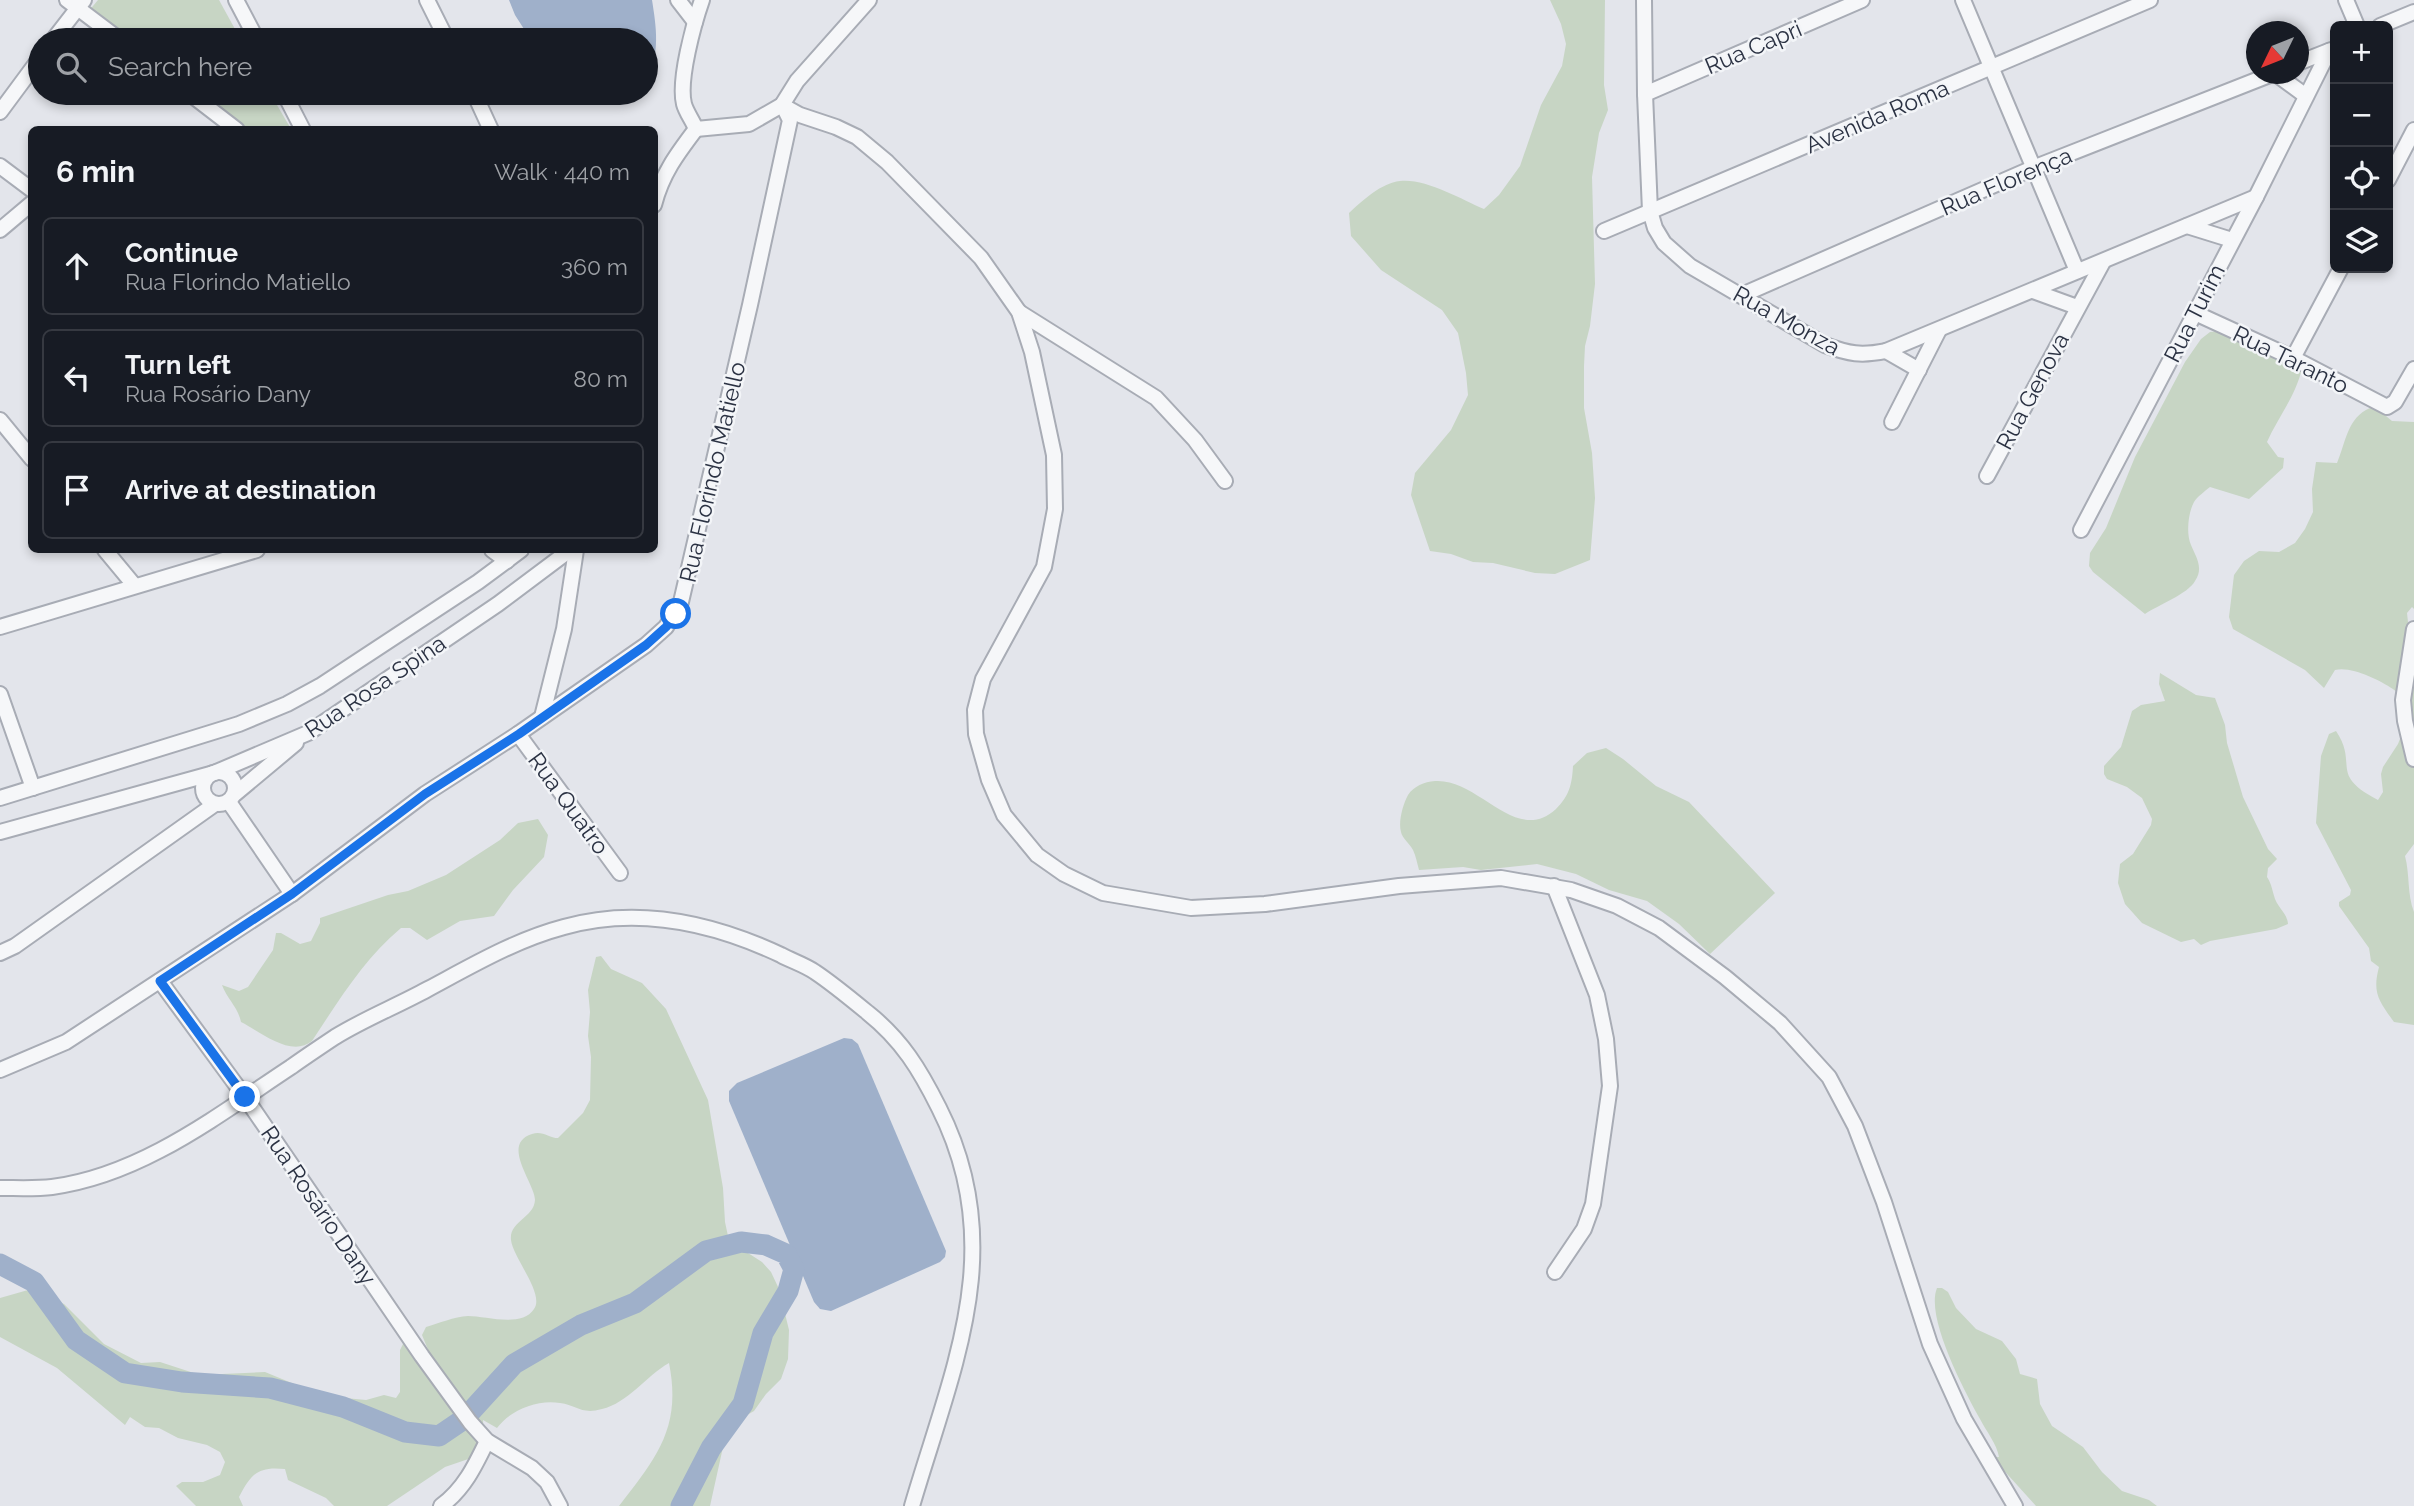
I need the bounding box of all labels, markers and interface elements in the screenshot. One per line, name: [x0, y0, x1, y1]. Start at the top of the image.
street label: Rua Capri: [1701, 15, 1805, 79]
north arrow: [2246, 21, 2309, 84]
map controls: [2330, 21, 2393, 273]
button: +: [2330, 21, 2393, 84]
search box: [28, 28, 658, 105]
icon: search: [52, 48, 90, 86]
text: Search here: [108, 52, 252, 82]
street label: Avenida Roma: [1801, 74, 1953, 158]
button: −: [2330, 84, 2393, 147]
street label: Rua Florença: [1936, 141, 2076, 221]
button: locate: [2330, 147, 2393, 210]
text: 6 min: [56, 154, 135, 189]
text: Walk · 440 m: [494, 158, 630, 185]
button: layers: [2330, 210, 2393, 273]
text: Continue: [125, 238, 238, 268]
icon: ahead: [58, 247, 96, 285]
text: 360 m: [561, 253, 628, 280]
street label: Rua Turim: [2158, 260, 2230, 366]
text: Rua Florindo Matiello: [125, 268, 351, 295]
street label: Rua Monza: [1729, 280, 1845, 360]
street label: Rua Taranto: [2229, 319, 2353, 399]
street label: Rua Genova: [1990, 328, 2074, 454]
text: Turn left: [125, 350, 231, 380]
icon: left: [58, 359, 96, 397]
street label: Rua Florindo Matiello: [673, 359, 751, 585]
text: 80 m: [573, 365, 628, 392]
text: Rua Rosário Dany: [125, 380, 311, 407]
icon: arrive: [58, 471, 96, 509]
text: Arrive at destination: [125, 475, 376, 505]
route start: [660, 598, 691, 629]
street label: Rua Rosa Spina: [300, 629, 450, 743]
street label: Rua Quatro: [523, 747, 615, 859]
route end: [229, 1081, 260, 1112]
street label: Rua Rosário Dany: [256, 1120, 382, 1290]

